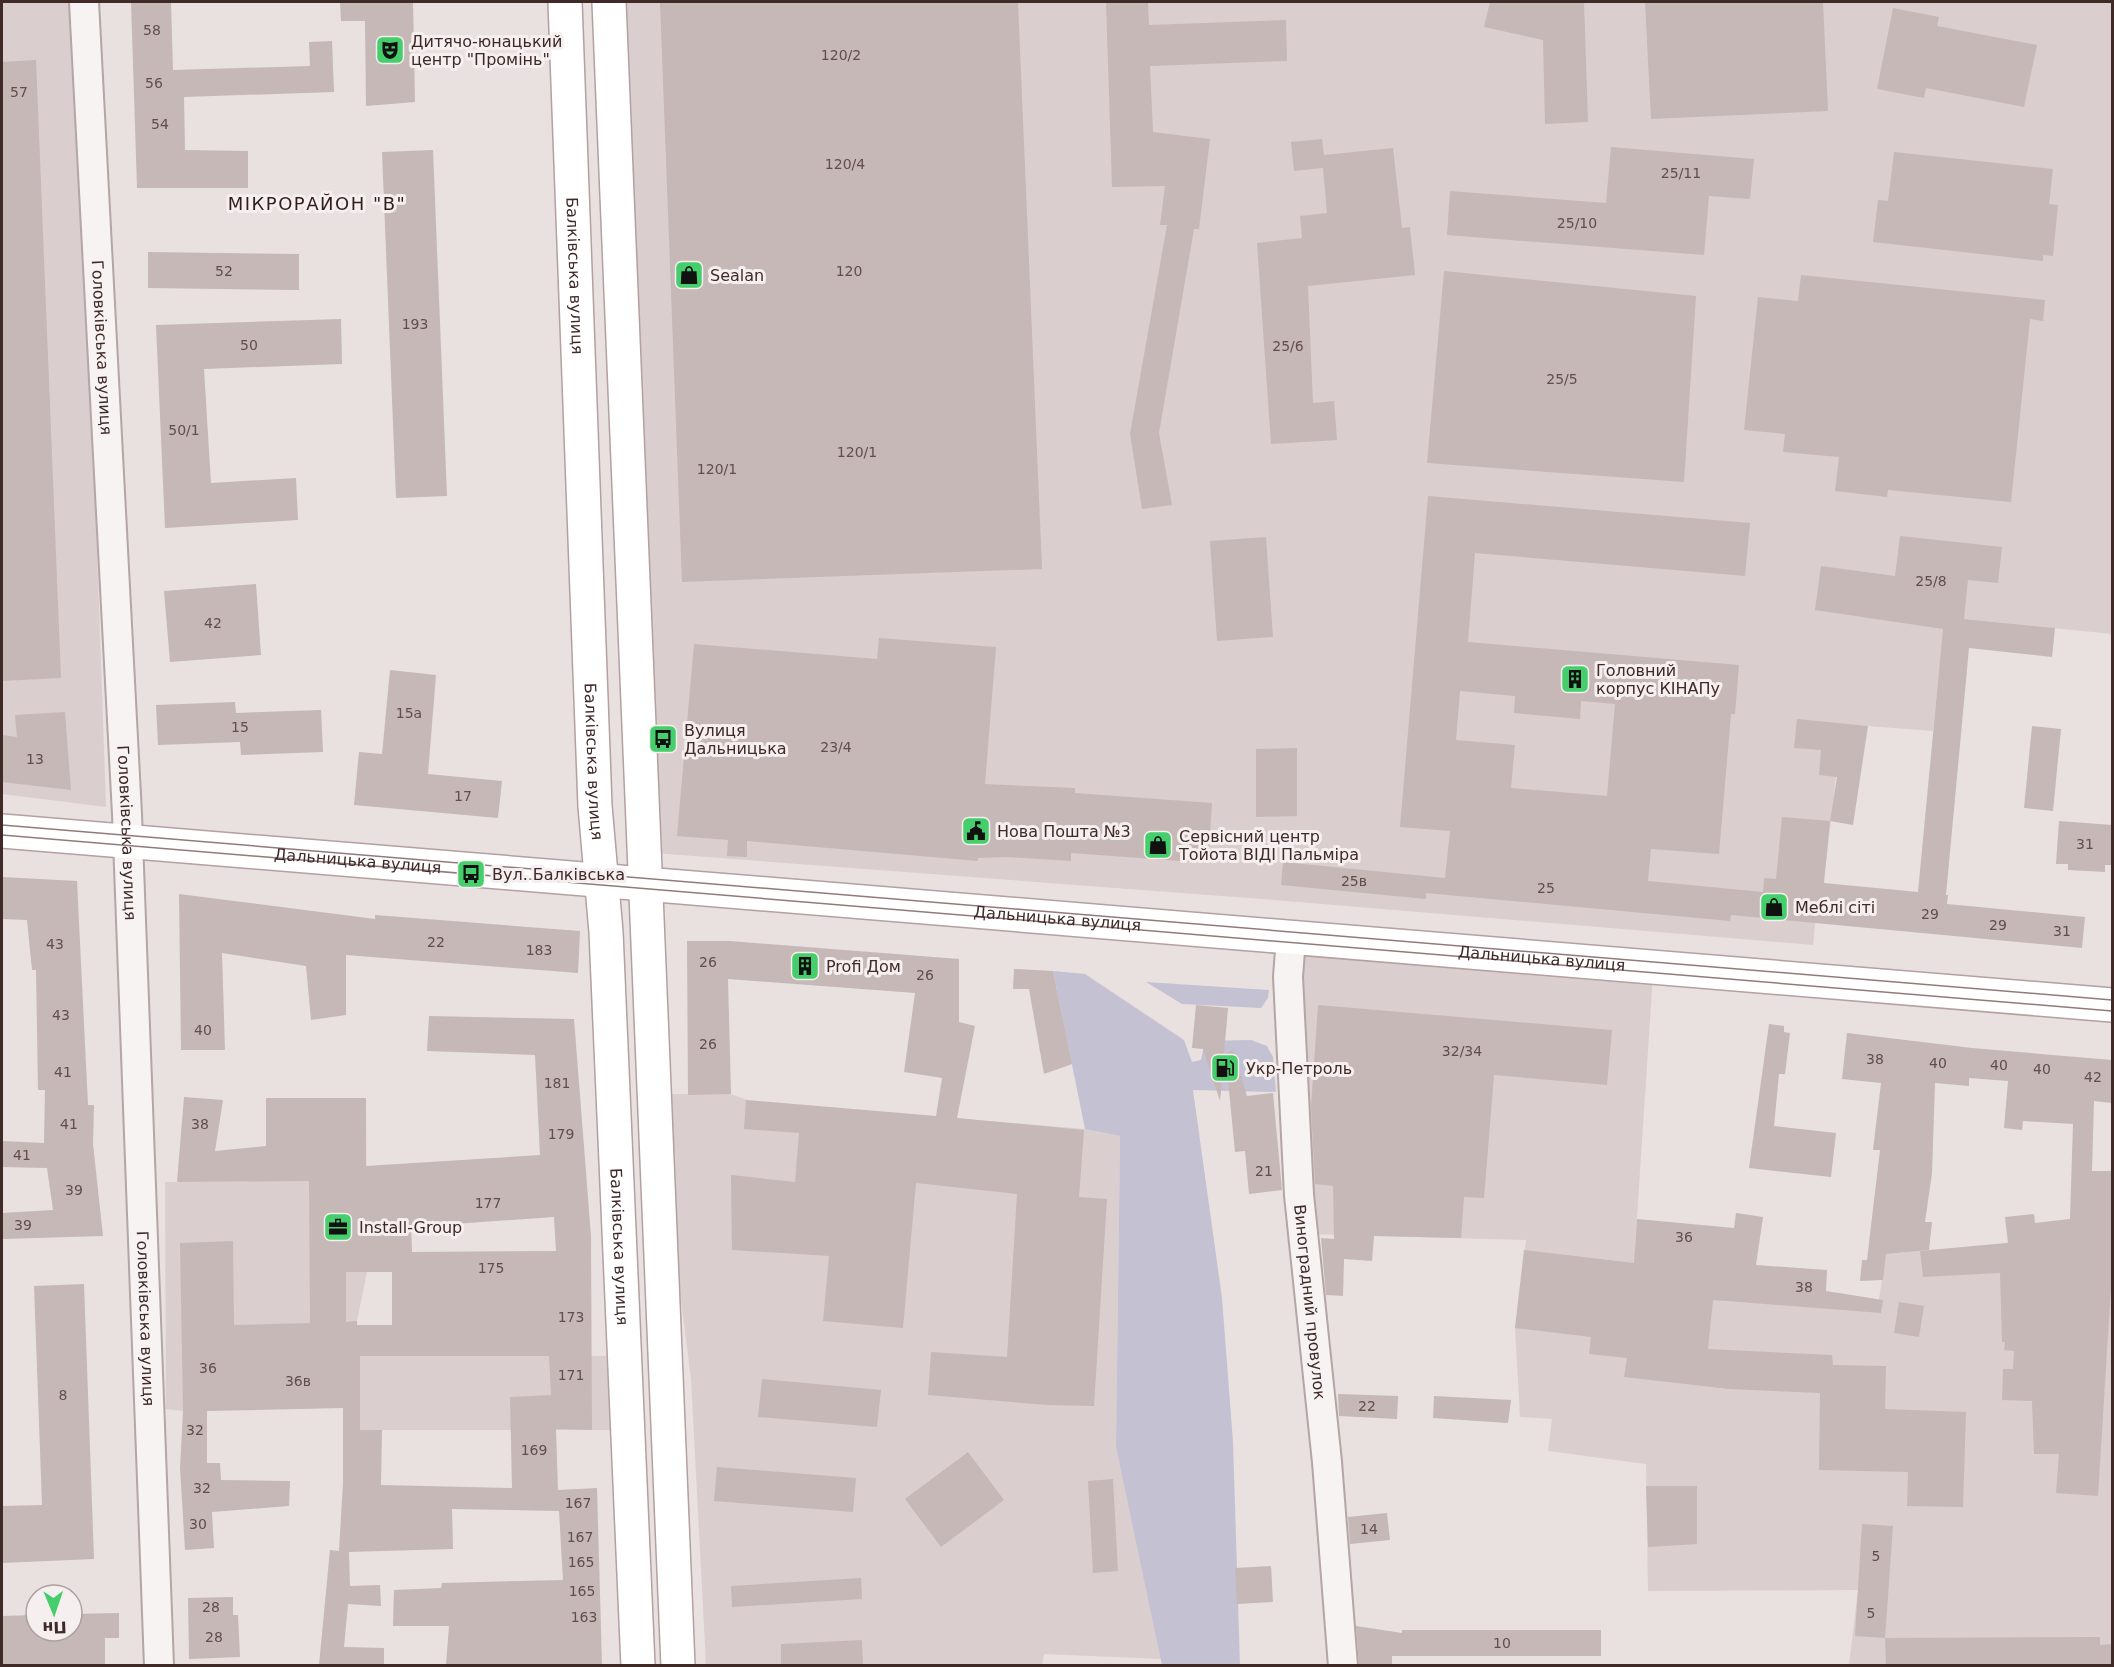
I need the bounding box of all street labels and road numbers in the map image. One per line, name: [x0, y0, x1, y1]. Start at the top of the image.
street label: Балківська вулиця: [562, 197, 587, 355]
street label: Головківська вулиця: [88, 259, 116, 436]
street label: Балківська вулиця: [580, 682, 607, 841]
street label: Головківська вулиця: [113, 745, 140, 921]
street label: Дальницька вулиця: [273, 844, 442, 877]
street label: Дальницька вулиця: [973, 902, 1142, 935]
street label: Дальницька вулиця: [1457, 942, 1626, 975]
street label: Балківська вулиця: [606, 1168, 632, 1326]
street label: Виноградний провулок: [1290, 1203, 1329, 1401]
street label: Головківська вулиця: [133, 1230, 158, 1407]

